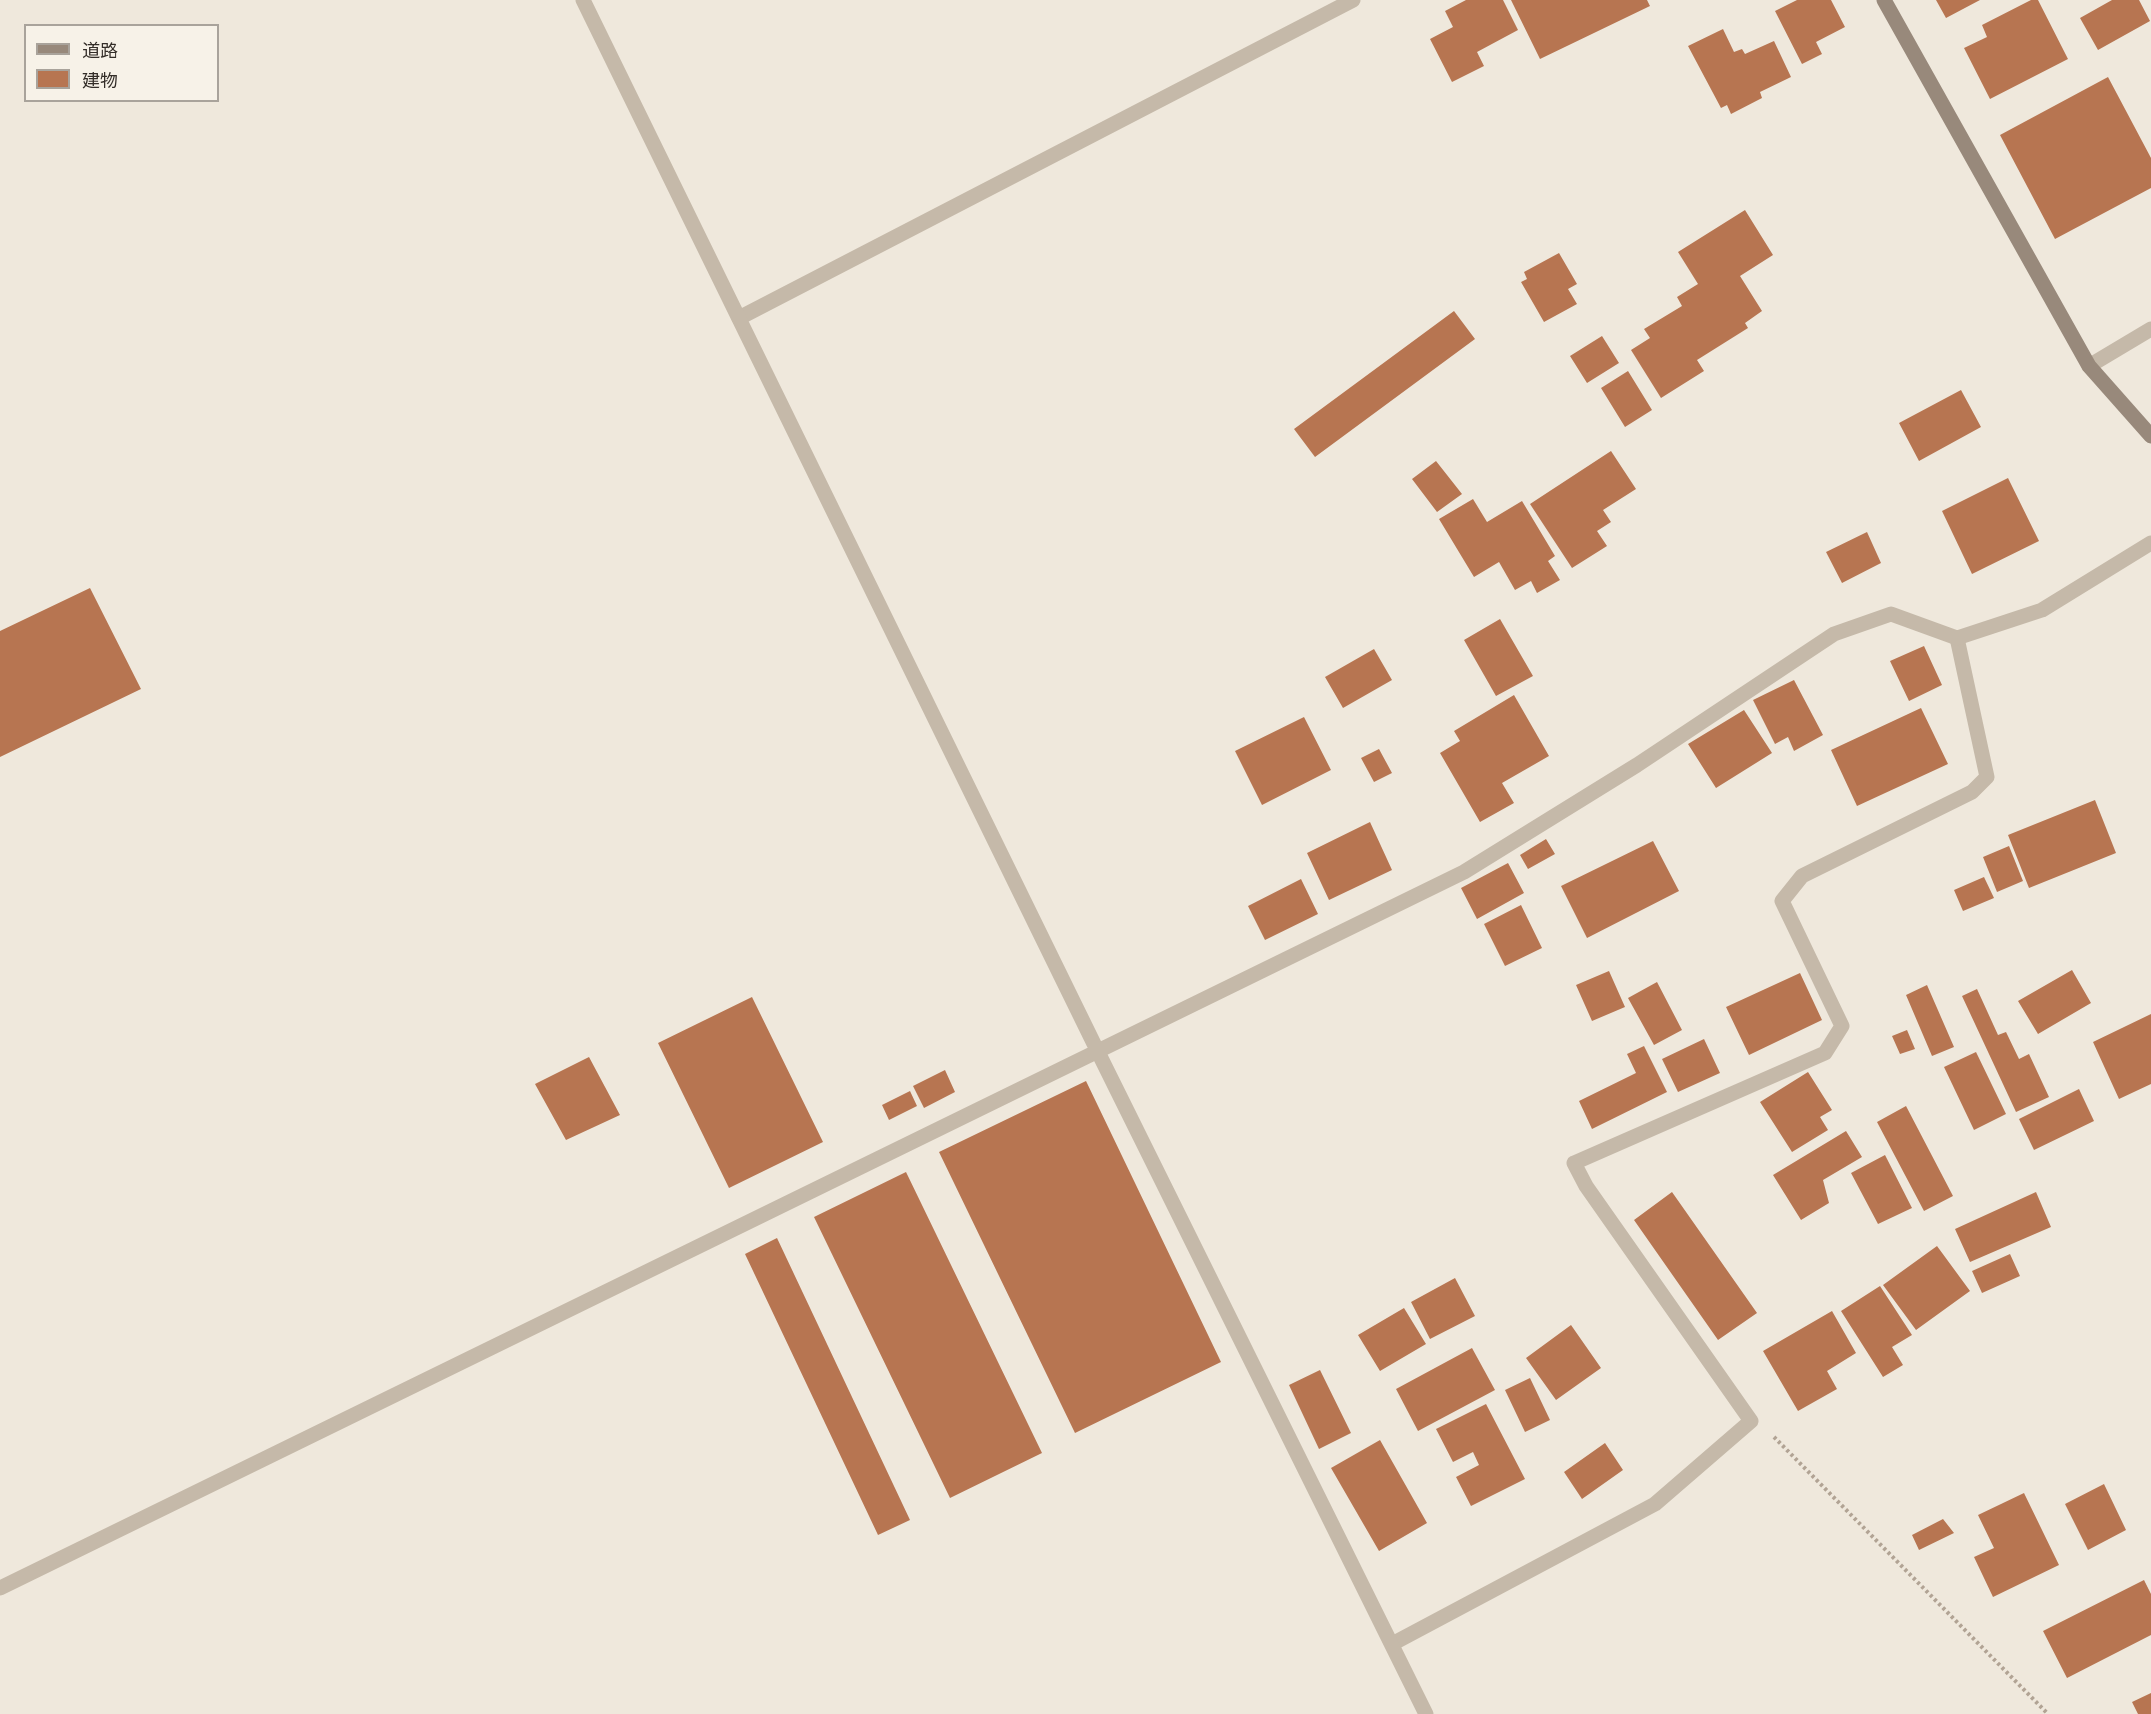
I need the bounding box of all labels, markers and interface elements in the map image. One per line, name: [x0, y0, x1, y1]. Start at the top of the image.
legend: [24, 24, 219, 102]
text: 道路: [82, 39, 118, 62]
text: 建物: [82, 69, 118, 92]

